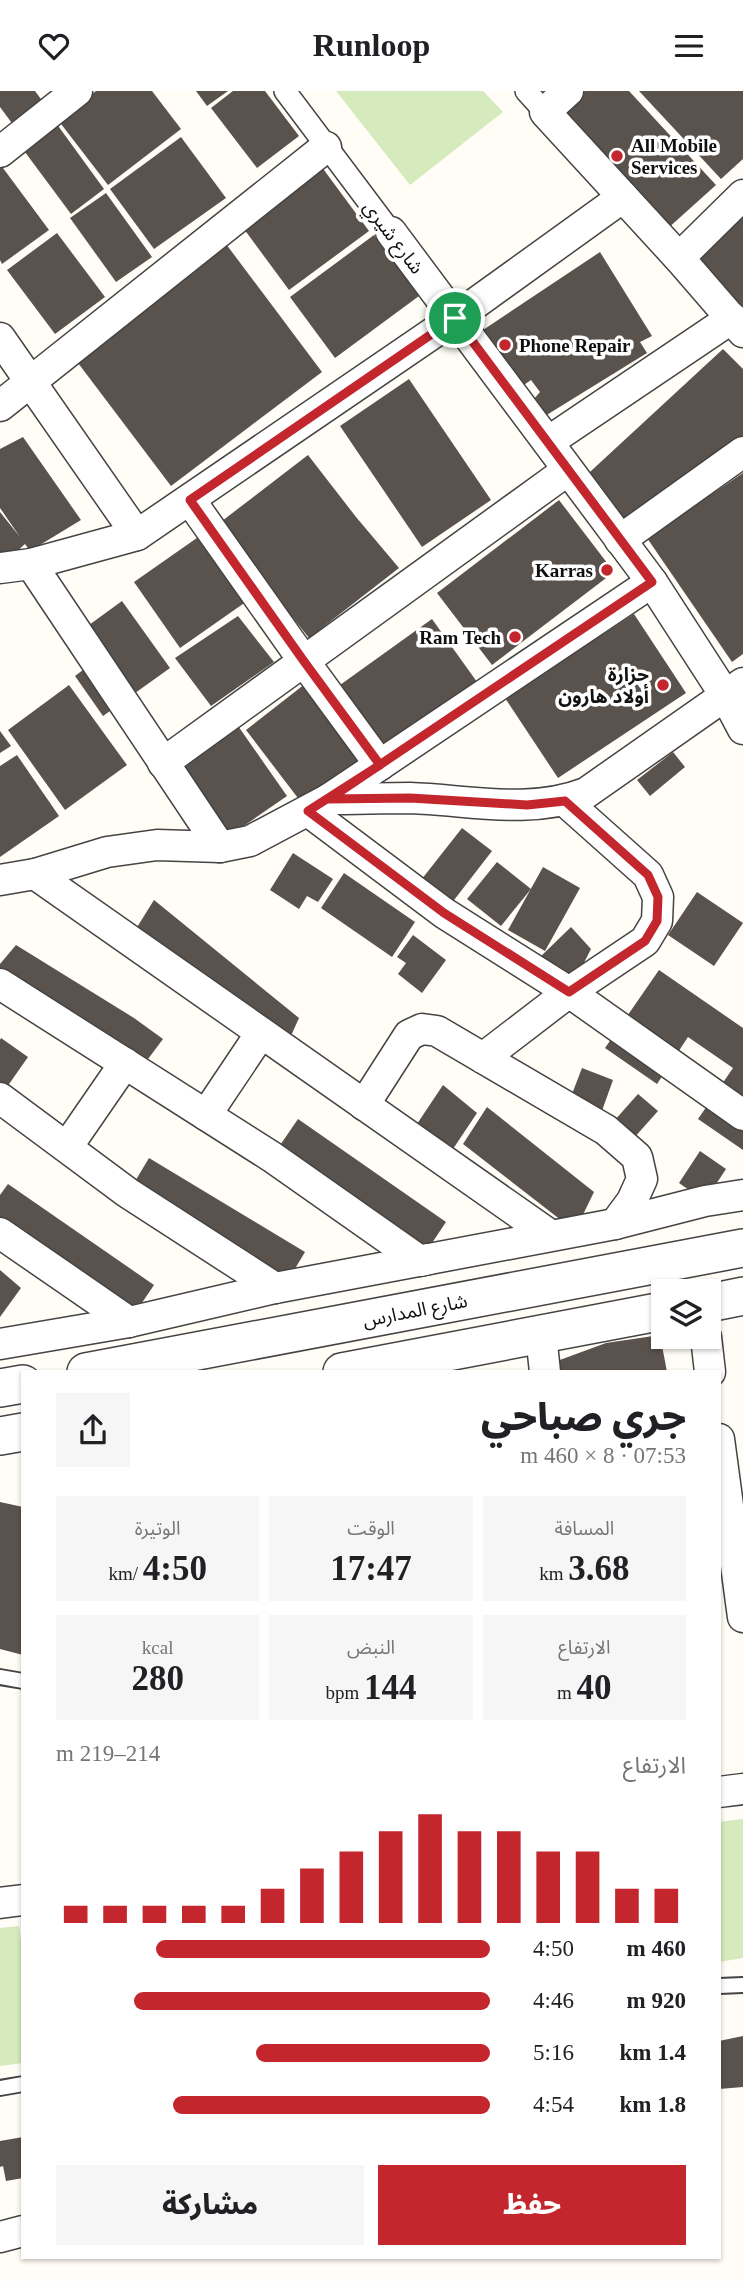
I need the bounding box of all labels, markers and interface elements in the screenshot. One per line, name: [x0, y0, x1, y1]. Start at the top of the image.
icon: heart: [35, 27, 73, 65]
text: Runloop: [313, 27, 430, 63]
icon: menu: [670, 27, 708, 65]
place label: All Mobile Services: [631, 135, 717, 178]
marker: All Mobile Services: [609, 148, 625, 164]
street label: شارع شيري: [356, 197, 428, 281]
pin: [425, 288, 485, 348]
icon: arrive: [436, 299, 474, 337]
place label: Phone Repair: [519, 335, 631, 356]
marker: Phone Repair: [497, 337, 513, 353]
place label: Karras: [535, 560, 593, 581]
marker: Karras: [599, 562, 615, 578]
place label: Ram Tech: [419, 627, 501, 648]
marker: Ram Tech: [507, 629, 523, 645]
place label: جزارة أولاد هارون: [558, 664, 649, 708]
marker: جزارة أولاد هارون: [655, 677, 671, 693]
map controls: [651, 1279, 721, 1349]
button: layers: [651, 1279, 721, 1349]
street label: شارع المدارس: [361, 1290, 470, 1334]
button: share: [56, 1393, 130, 1467]
text: جري صباحي: [481, 1396, 686, 1438]
text: 07:53 · 8 × 460 m: [520, 1443, 686, 1468]
text: الوتيرة: [135, 1518, 181, 1539]
text: الوقت: [347, 1518, 395, 1539]
text: المسافة: [554, 1518, 614, 1539]
text: 4:50: [143, 1549, 207, 1588]
text: 17:47: [330, 1549, 412, 1588]
text: 3.68: [568, 1549, 629, 1588]
text: /km: [108, 1563, 143, 1584]
text: km: [539, 1563, 568, 1584]
text: kcal: [142, 1637, 174, 1658]
text: النبض: [347, 1637, 395, 1658]
text: الارتفاع: [558, 1637, 610, 1658]
text: 280: [131, 1659, 184, 1698]
text: 144: [364, 1668, 417, 1707]
text: 40: [577, 1668, 612, 1707]
text: bpm: [325, 1682, 364, 1703]
text: m: [557, 1682, 577, 1703]
text: 214–219 m: [56, 1741, 160, 1766]
text: الارتفاع: [623, 1753, 686, 1778]
text: 4:50: [533, 1936, 574, 1961]
text: 460 m: [627, 1936, 686, 1961]
text: 4:46: [533, 1988, 574, 2013]
text: 920 m: [627, 1988, 686, 2013]
text: 5:16: [533, 2040, 574, 2065]
text: 1.4 km: [620, 2040, 686, 2065]
text: 4:54: [533, 2092, 574, 2117]
text: 1.8 km: [620, 2092, 686, 2117]
button: مشاركة: [56, 2165, 364, 2245]
button: حفظ: [378, 2165, 686, 2245]

